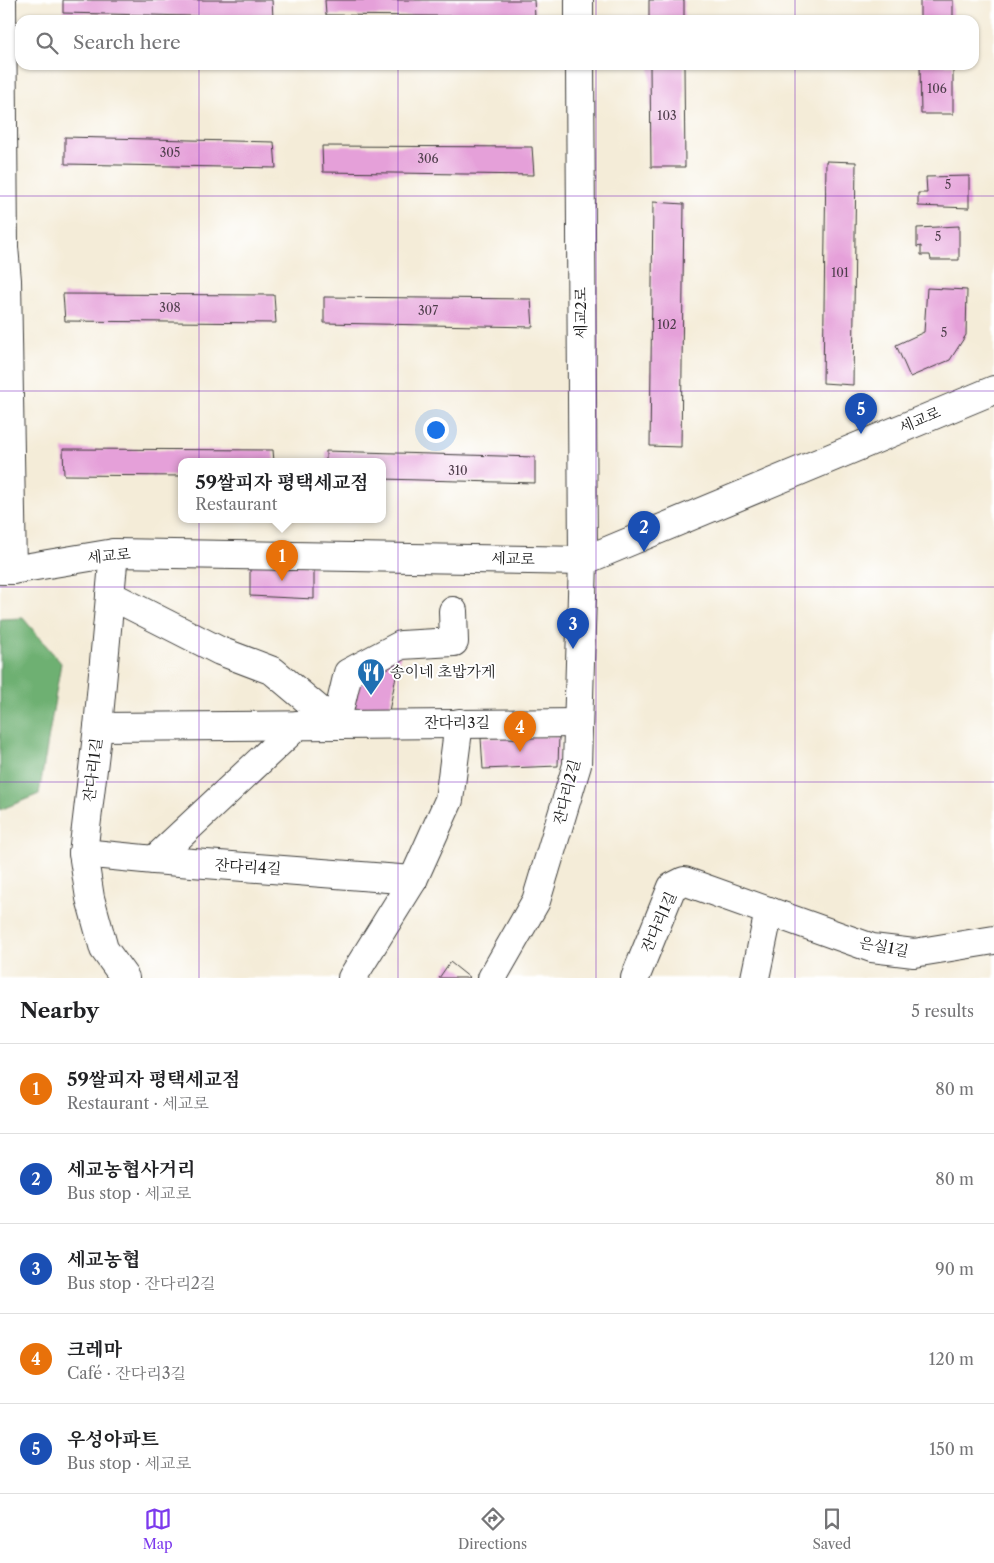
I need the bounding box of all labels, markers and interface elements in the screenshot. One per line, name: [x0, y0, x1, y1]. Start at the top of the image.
search box: [15, 15, 979, 70]
icon: search: [33, 29, 61, 57]
text: Search here: [73, 31, 181, 54]
house number: 106: [927, 81, 947, 96]
house number: 103: [657, 108, 677, 123]
house number: 305: [160, 145, 180, 160]
house number: 306: [417, 151, 439, 166]
house number: 5: [945, 177, 951, 192]
house number: 5: [935, 229, 941, 244]
house number: 101: [831, 265, 849, 280]
street label: 세교2로: [571, 286, 590, 339]
house number: 308: [159, 300, 181, 315]
house number: 307: [418, 303, 438, 318]
house number: 102: [657, 317, 677, 332]
house number: 5: [941, 325, 947, 340]
pin: 5: [845, 393, 877, 434]
street label: 세교로: [896, 402, 944, 437]
your location: [423, 417, 449, 443]
popup: [178, 458, 386, 523]
house number: 310: [448, 463, 468, 478]
text: 59쌀피자 평택세교점: [195, 471, 369, 494]
text: Restaurant: [195, 494, 277, 514]
pin: 2: [628, 511, 660, 552]
pin: 1: [266, 540, 298, 581]
street label: 세교로: [86, 544, 132, 567]
street label: 세교로: [491, 549, 535, 568]
pin: 3: [557, 608, 589, 649]
restaurant icon: 송이네 초밥가게: [356, 657, 386, 696]
place label: 송이네 초밥가게: [390, 662, 495, 681]
pin: 4: [504, 711, 536, 752]
street label: 잔다리3길: [424, 713, 490, 732]
street label: 잔다리1길: [79, 737, 106, 803]
street label: 잔다리2길: [549, 757, 584, 826]
street label: 잔다리4길: [214, 855, 282, 878]
street label: 잔다리1길: [637, 889, 680, 955]
street label: 은실1길: [858, 932, 910, 961]
text: Nearby: [20, 998, 99, 1023]
text: 5 results: [911, 1001, 974, 1021]
text: 59쌀피자 평택세교점: [67, 1068, 240, 1091]
text: 1: [32, 1079, 40, 1099]
text: 80 m: [935, 1079, 974, 1099]
text: Restaurant · 세교로: [67, 1093, 209, 1113]
text: 세교농협사거리: [67, 1158, 195, 1181]
text: 2: [31, 1169, 41, 1189]
text: 80 m: [935, 1169, 974, 1189]
text: Bus stop · 세교로: [67, 1183, 191, 1203]
text: 세교농협: [67, 1248, 140, 1271]
text: 3: [31, 1259, 41, 1279]
text: 90 m: [935, 1259, 974, 1279]
text: Bus stop · 잔다리2길: [67, 1273, 216, 1293]
text: 크레마: [67, 1338, 122, 1361]
text: 4: [31, 1349, 41, 1369]
text: 120 m: [929, 1349, 974, 1369]
text: Café · 잔다리3길: [67, 1363, 186, 1383]
text: 우성아파트: [67, 1428, 159, 1451]
text: 5: [32, 1439, 40, 1459]
text: 150 m: [929, 1439, 974, 1459]
text: Bus stop · 세교로: [67, 1453, 191, 1473]
tab: Map: [143, 1505, 173, 1553]
tab: Directions: [458, 1505, 527, 1553]
tab: Saved: [812, 1505, 851, 1553]

